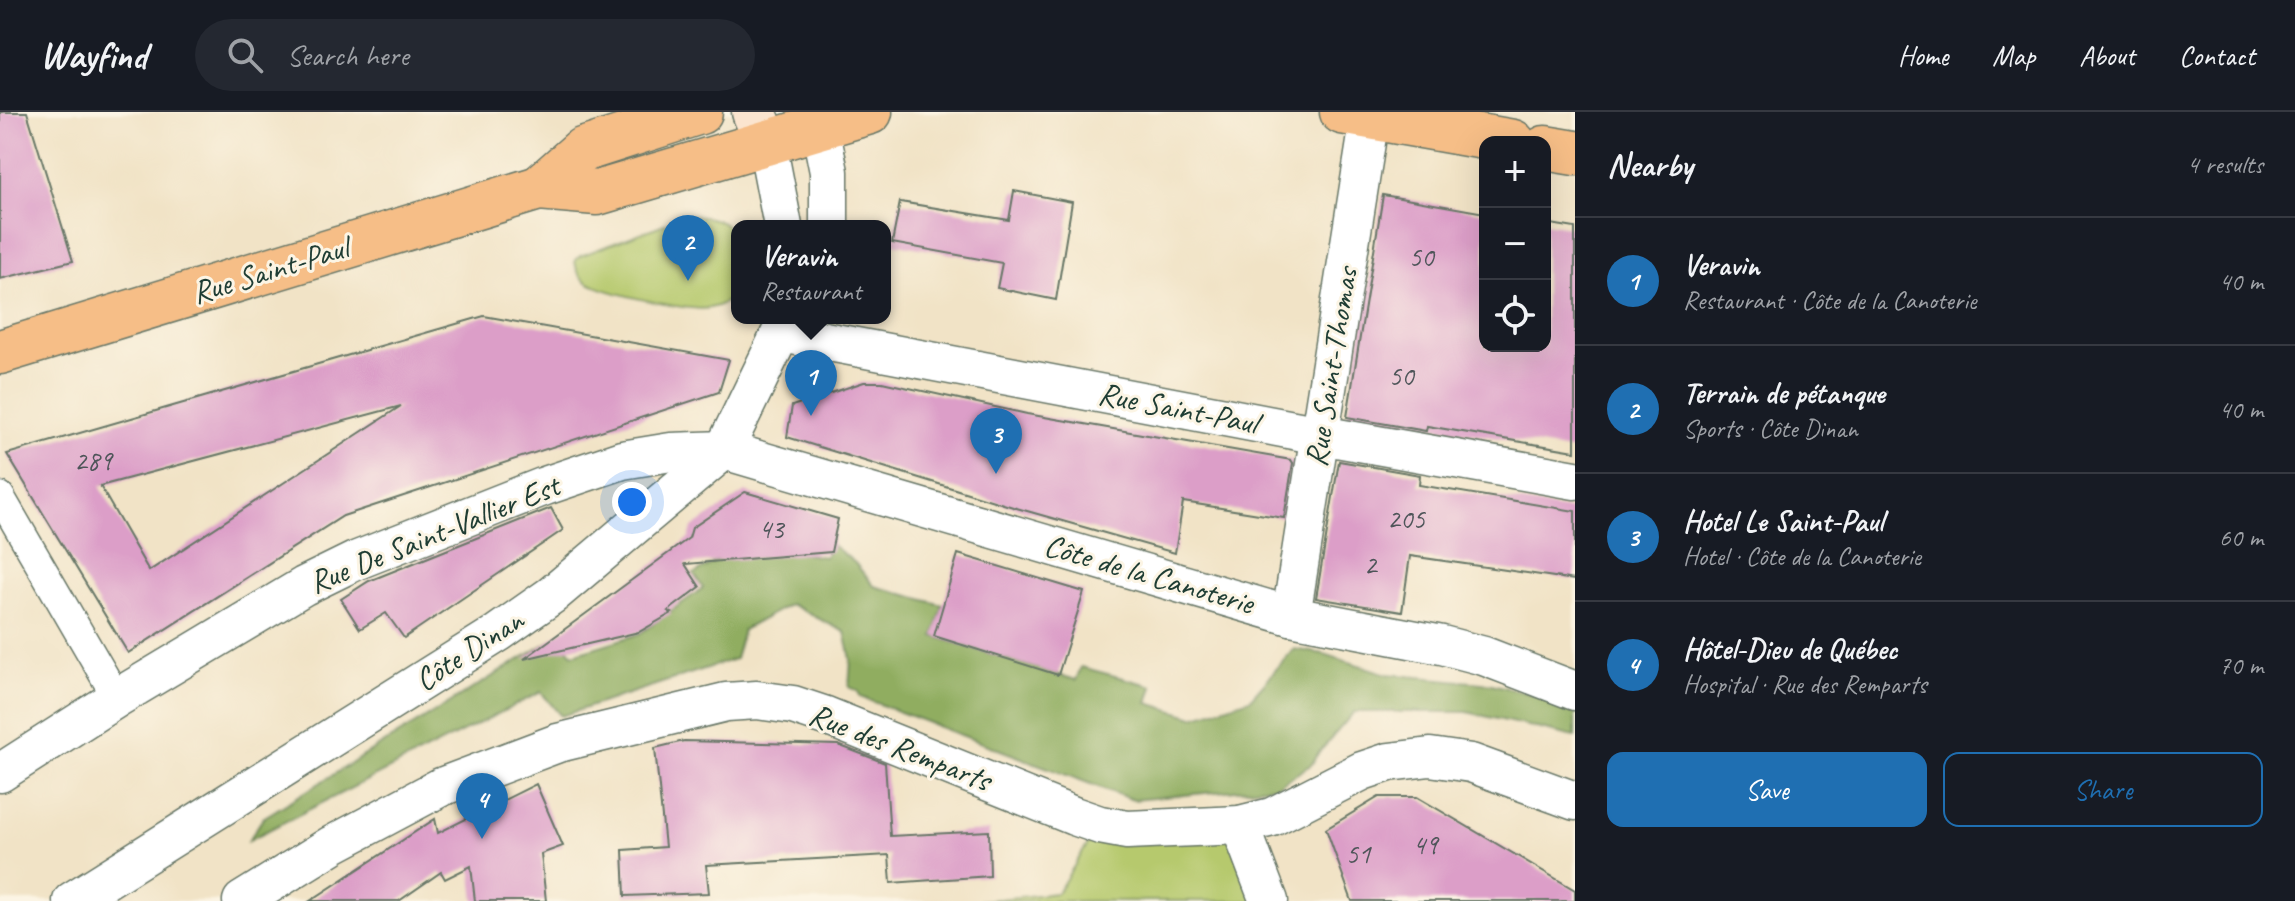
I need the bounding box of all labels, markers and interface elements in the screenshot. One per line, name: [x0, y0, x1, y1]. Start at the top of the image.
search box: [195, 19, 755, 91]
text: Wayfind: [40, 32, 147, 79]
icon: search: [223, 33, 267, 77]
text: Search here: [287, 36, 409, 74]
text: Home: [1898, 38, 1948, 73]
text: Map: [1992, 38, 2035, 73]
text: About: [2079, 38, 2135, 73]
text: Contact: [2179, 38, 2255, 73]
map controls: [1479, 136, 1551, 352]
button: +: [1479, 136, 1551, 208]
text: Nearby: [1607, 143, 1693, 186]
text: 4 results: [2187, 148, 2263, 181]
button: −: [1479, 208, 1551, 280]
pin: 2: [662, 215, 714, 281]
popup: [731, 220, 891, 324]
street label: Rue Saint-Paul: [187, 225, 358, 313]
text: Veravin: [761, 237, 837, 275]
house number: 50: [1408, 239, 1436, 274]
text: Veravin: [1683, 246, 1760, 284]
street label: Rue Saint-Thomas: [1295, 261, 1367, 470]
text: 1: [1627, 265, 1639, 298]
text: 40 m: [2219, 265, 2263, 298]
text: Restaurant: [761, 275, 861, 308]
button: locate: [1479, 280, 1551, 352]
text: Restaurant · Côte de la Canoterie: [1683, 284, 1977, 317]
pin: 1: [785, 350, 837, 416]
house number: 50: [1388, 358, 1416, 393]
street label: Rue Saint-Paul: [1095, 373, 1266, 445]
text: Terrain de pétanque: [1683, 374, 1885, 412]
text: 2: [1627, 393, 1639, 426]
text: 40 m: [2219, 393, 2263, 426]
pin: 3: [970, 408, 1022, 474]
text: Sports · Côte Dinan: [1683, 412, 1858, 445]
house number: 289: [74, 443, 114, 478]
street label: Rue De Saint-Vallier Est: [303, 464, 568, 603]
your location: [612, 482, 652, 522]
house number: 205: [1387, 501, 1426, 536]
text: Hotel Le Saint-Paul: [1683, 502, 1883, 540]
house number: 43: [758, 511, 786, 546]
text: 3: [1627, 521, 1639, 554]
text: 60 m: [2219, 521, 2263, 554]
street label: Côte de la Canoterie: [1040, 525, 1261, 624]
text: Hotel · Côte de la Canoterie: [1683, 540, 1921, 573]
house number: 2: [1364, 547, 1379, 582]
street label: Côte Dinan: [407, 599, 532, 700]
text: Hôtel-Dieu de Québec: [1683, 630, 1897, 668]
text: 4: [1627, 649, 1639, 682]
text: 70 m: [2219, 649, 2263, 682]
text: Hospital · Rue des Remparts: [1683, 668, 1927, 701]
street label: Rue des Remparts: [804, 694, 999, 801]
button: Save: [1607, 752, 1927, 827]
button: Share: [1943, 752, 2263, 827]
pin: 4: [456, 773, 508, 839]
house number: 49: [1412, 827, 1440, 862]
house number: 51: [1345, 836, 1372, 871]

